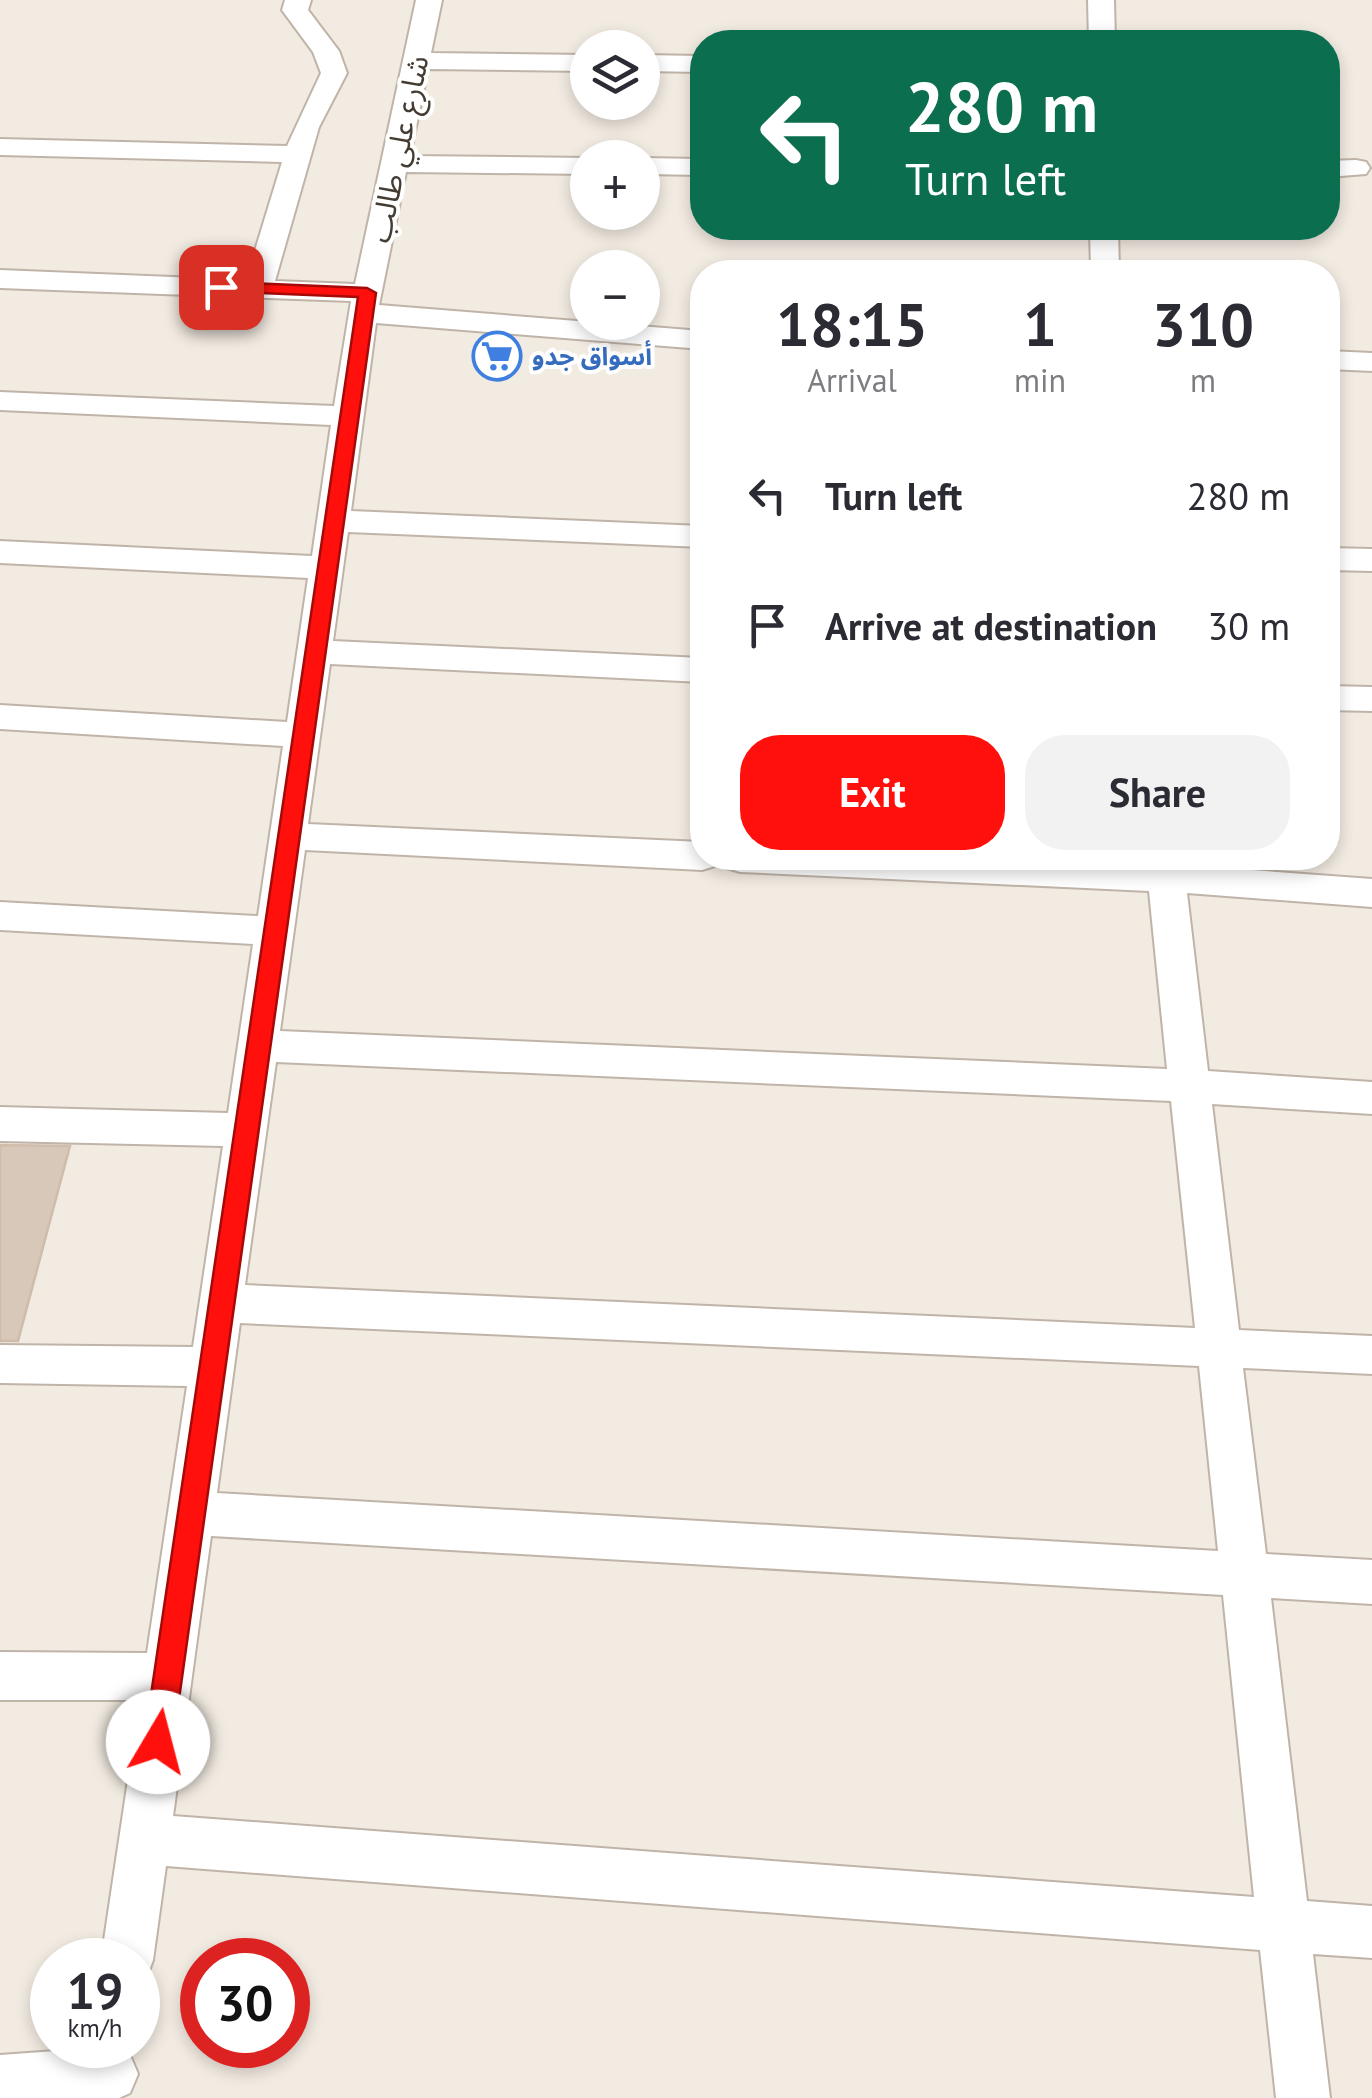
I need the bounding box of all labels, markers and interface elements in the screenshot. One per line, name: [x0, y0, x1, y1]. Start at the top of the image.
map controls: [570, 30, 660, 340]
button: layers: [570, 30, 660, 120]
street label: شارع علي طالب: [359, 52, 441, 247]
text: 280 m: [905, 61, 1098, 151]
icon: left: [740, 70, 870, 200]
button: +: [570, 140, 660, 230]
text: Turn left: [905, 149, 1066, 207]
pin: [179, 245, 264, 330]
button: −: [570, 250, 660, 340]
icon: arrive: [194, 260, 249, 315]
text: 18:15: [776, 285, 928, 363]
text: 1: [1023, 285, 1057, 363]
text: 310: [1152, 285, 1254, 363]
supermarket icon: أسواق جدو: [471, 330, 523, 382]
place label: أسواق جدو: [532, 340, 652, 372]
text: Arrival: [807, 359, 897, 401]
text: min: [1014, 359, 1066, 401]
text: m: [1190, 359, 1216, 401]
icon: left: [740, 468, 795, 523]
text: Turn left: [825, 471, 962, 520]
text: 280 m: [1187, 471, 1290, 520]
icon: arrive: [740, 598, 795, 653]
text: Arrive at destination: [825, 601, 1157, 650]
text: 30 m: [1208, 601, 1290, 650]
button: Exit: [740, 735, 1005, 850]
button: Share: [1025, 735, 1290, 850]
position arrow: [106, 1690, 210, 1794]
speed limit sign: 30: [180, 1938, 310, 2068]
text: 19: [67, 1958, 123, 2023]
text: km/h: [68, 2012, 122, 2044]

